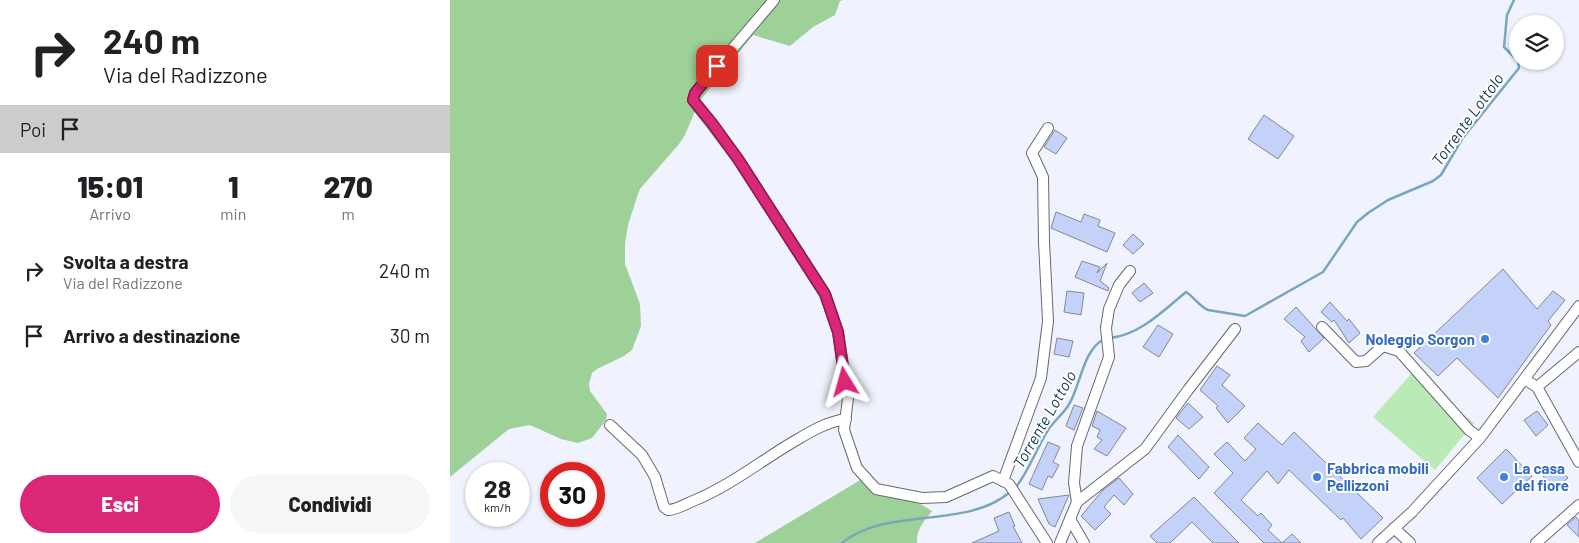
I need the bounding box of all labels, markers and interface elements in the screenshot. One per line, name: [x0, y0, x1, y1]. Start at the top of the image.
map controls: [1509, 15, 1564, 70]
button: layers: [1509, 15, 1564, 70]
text: 240 m: [103, 19, 200, 61]
icon: right: [20, 20, 85, 85]
pin: [696, 45, 738, 87]
icon: arrive: [703, 52, 731, 80]
text: Via del Radizzone: [103, 61, 268, 87]
water label: Torrente Lottolo: [1427, 69, 1507, 169]
icon: arrive: [56, 115, 84, 143]
text: Poi: [20, 118, 46, 141]
text: 15:01: [77, 168, 143, 204]
text: 1: [228, 168, 239, 204]
text: 270: [323, 168, 373, 204]
text: Arrivo: [89, 204, 131, 223]
text: min: [220, 204, 246, 223]
text: m: [342, 204, 355, 223]
text: Svolta a destra: [63, 250, 189, 273]
icon: right: [20, 257, 48, 285]
text: 240 m: [379, 259, 430, 282]
text: Via del Radizzone: [63, 273, 183, 292]
icon: arrive: [20, 322, 48, 350]
text: Arrivo a destinazione: [63, 324, 241, 347]
text: 30 m: [390, 324, 430, 347]
place label: Noleggio Sorgon: [1365, 330, 1475, 348]
marker: Noleggio Sorgon: [1479, 333, 1491, 345]
position arrow: [818, 355, 870, 407]
water label: Torrente Lottolo: [1008, 367, 1080, 471]
place label: Fabbrica mobili Pellizzoni: [1327, 459, 1429, 494]
place label: La casa del fiore: [1514, 459, 1569, 494]
speed limit sign: 30: [540, 462, 605, 527]
marker: Fabbrica mobili Pellizzoni: [1311, 471, 1323, 483]
marker: La casa del fiore: [1498, 471, 1510, 483]
text: 28: [484, 473, 511, 503]
button: Esci: [20, 475, 220, 533]
button: Condividi: [230, 475, 430, 533]
text: km/h: [484, 500, 511, 514]

